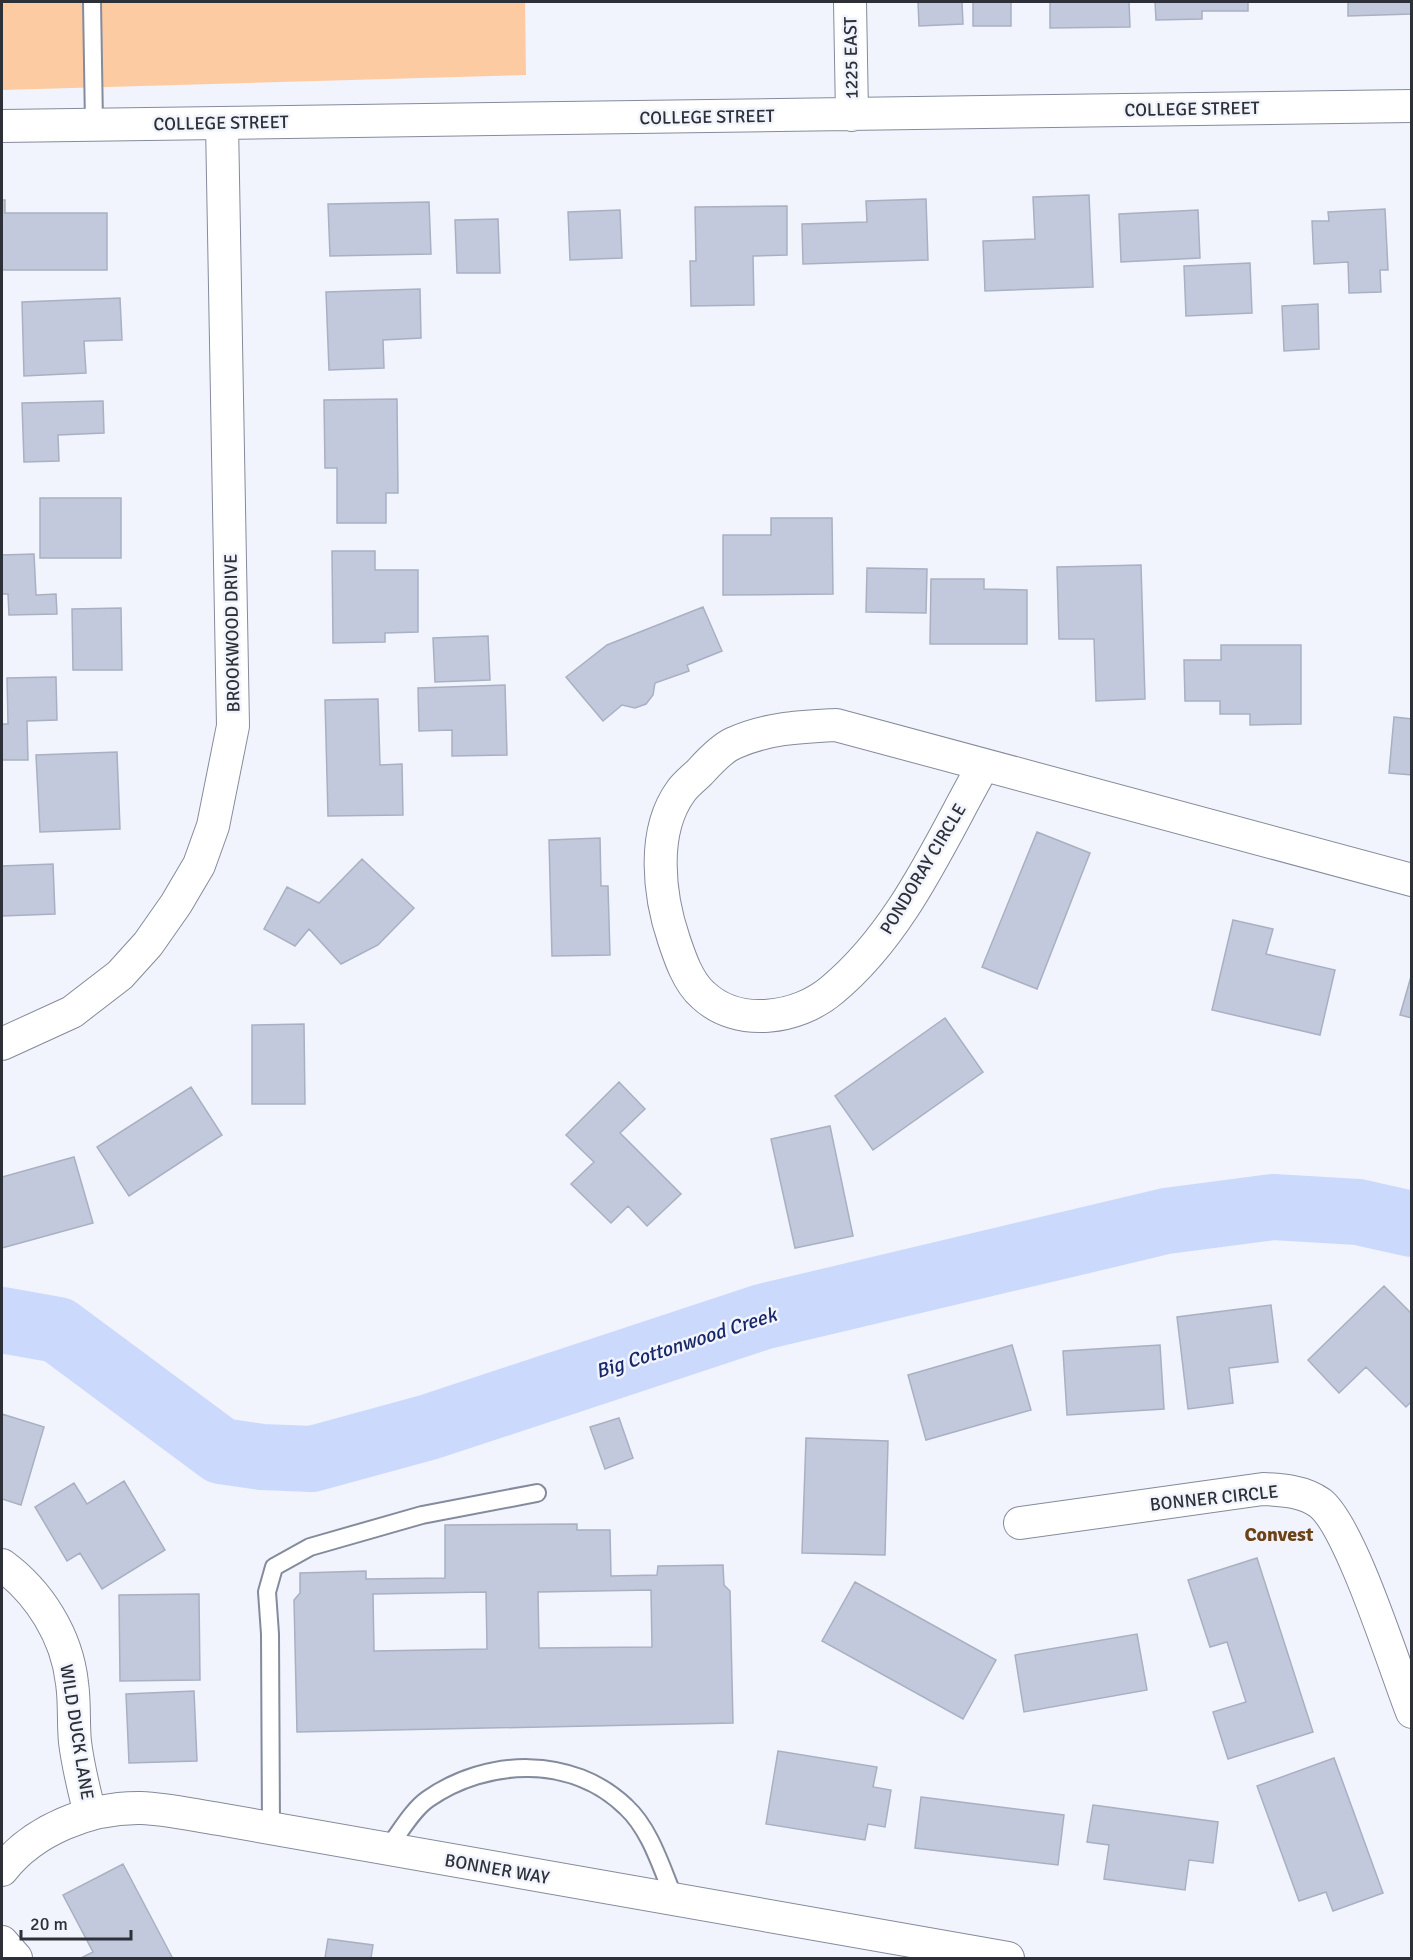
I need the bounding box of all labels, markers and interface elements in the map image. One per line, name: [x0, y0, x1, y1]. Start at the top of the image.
street label: 1225 EAST: [839, 16, 863, 99]
street label: COLLEGE STREET: [1124, 97, 1260, 121]
street label: COLLEGE STREET: [639, 105, 775, 129]
street label: COLLEGE STREET: [153, 111, 289, 135]
street label: BROOKWOOD DRIVE: [220, 554, 244, 712]
street label: PONDORAY CIRCLE: [875, 800, 971, 938]
water label: Big Cottonwood Creek: [592, 1301, 781, 1384]
street label: BONNER CIRCLE: [1149, 1480, 1279, 1516]
district label: Convest: [1245, 1522, 1314, 1547]
street label: WILD DUCK LANE: [55, 1663, 99, 1801]
street label: BONNER WAY: [443, 1849, 551, 1889]
scale bar: [21, 1903, 130, 1941]
text: 20 m: [30, 1913, 68, 1935]

